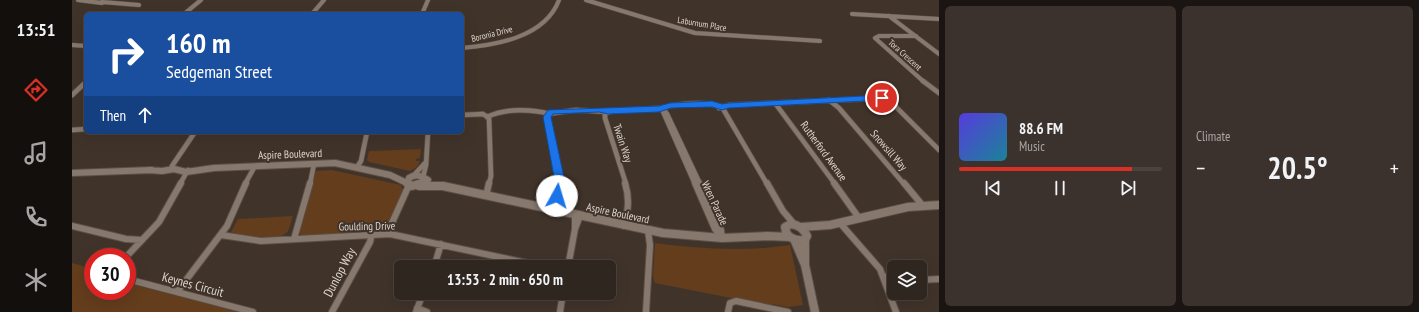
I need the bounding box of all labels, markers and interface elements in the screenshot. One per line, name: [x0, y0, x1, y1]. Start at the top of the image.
street label: Laburnum Place: [677, 14, 728, 33]
text: 13:51: [17, 18, 55, 41]
street label: Boronia Drive: [470, 23, 514, 44]
text: 160 m: [166, 24, 230, 61]
icon: right: [100, 28, 152, 80]
street label: Tora Crescent: [886, 37, 925, 73]
text: Sedgeman Street: [166, 60, 272, 83]
icon: directions: [22, 76, 50, 104]
pin: [865, 81, 899, 115]
icon: arrive: [871, 87, 893, 109]
icon: ahead: [134, 104, 156, 126]
text: Then: [100, 106, 126, 125]
street label: Rutherford Avenue: [798, 118, 851, 184]
text: 88.6 FM: [1019, 119, 1063, 138]
street label: Twain Way: [610, 122, 636, 165]
street label: Snowsill Way: [867, 127, 911, 174]
text: Climate: [1196, 128, 1230, 145]
text: Music: [1019, 138, 1045, 155]
icon: music: [22, 139, 50, 167]
street label: Aspire Boulevard: [258, 146, 322, 162]
text: 20.5°: [1267, 148, 1328, 187]
text: −: [1196, 154, 1205, 182]
text: +: [1390, 154, 1399, 182]
position arrow: [536, 175, 578, 217]
icon: previous: [982, 177, 1004, 199]
icon: pause: [1049, 177, 1071, 199]
icon: next: [1117, 177, 1139, 199]
street label: Wren Parade: [699, 179, 732, 228]
street label: Aspire Boulevard: [585, 199, 651, 227]
icon: phone: [22, 203, 50, 231]
street label: Goulding Drive: [339, 218, 396, 233]
street label: Dunlop Way: [319, 245, 360, 300]
speed limit sign: 30: [84, 248, 136, 300]
map controls: [887, 260, 927, 300]
button: layers: [887, 260, 927, 300]
icon: climate: [22, 266, 50, 294]
street label: Keynes Circuit: [160, 268, 226, 301]
text: 13:53 · 2 min · 650 m: [447, 270, 563, 289]

